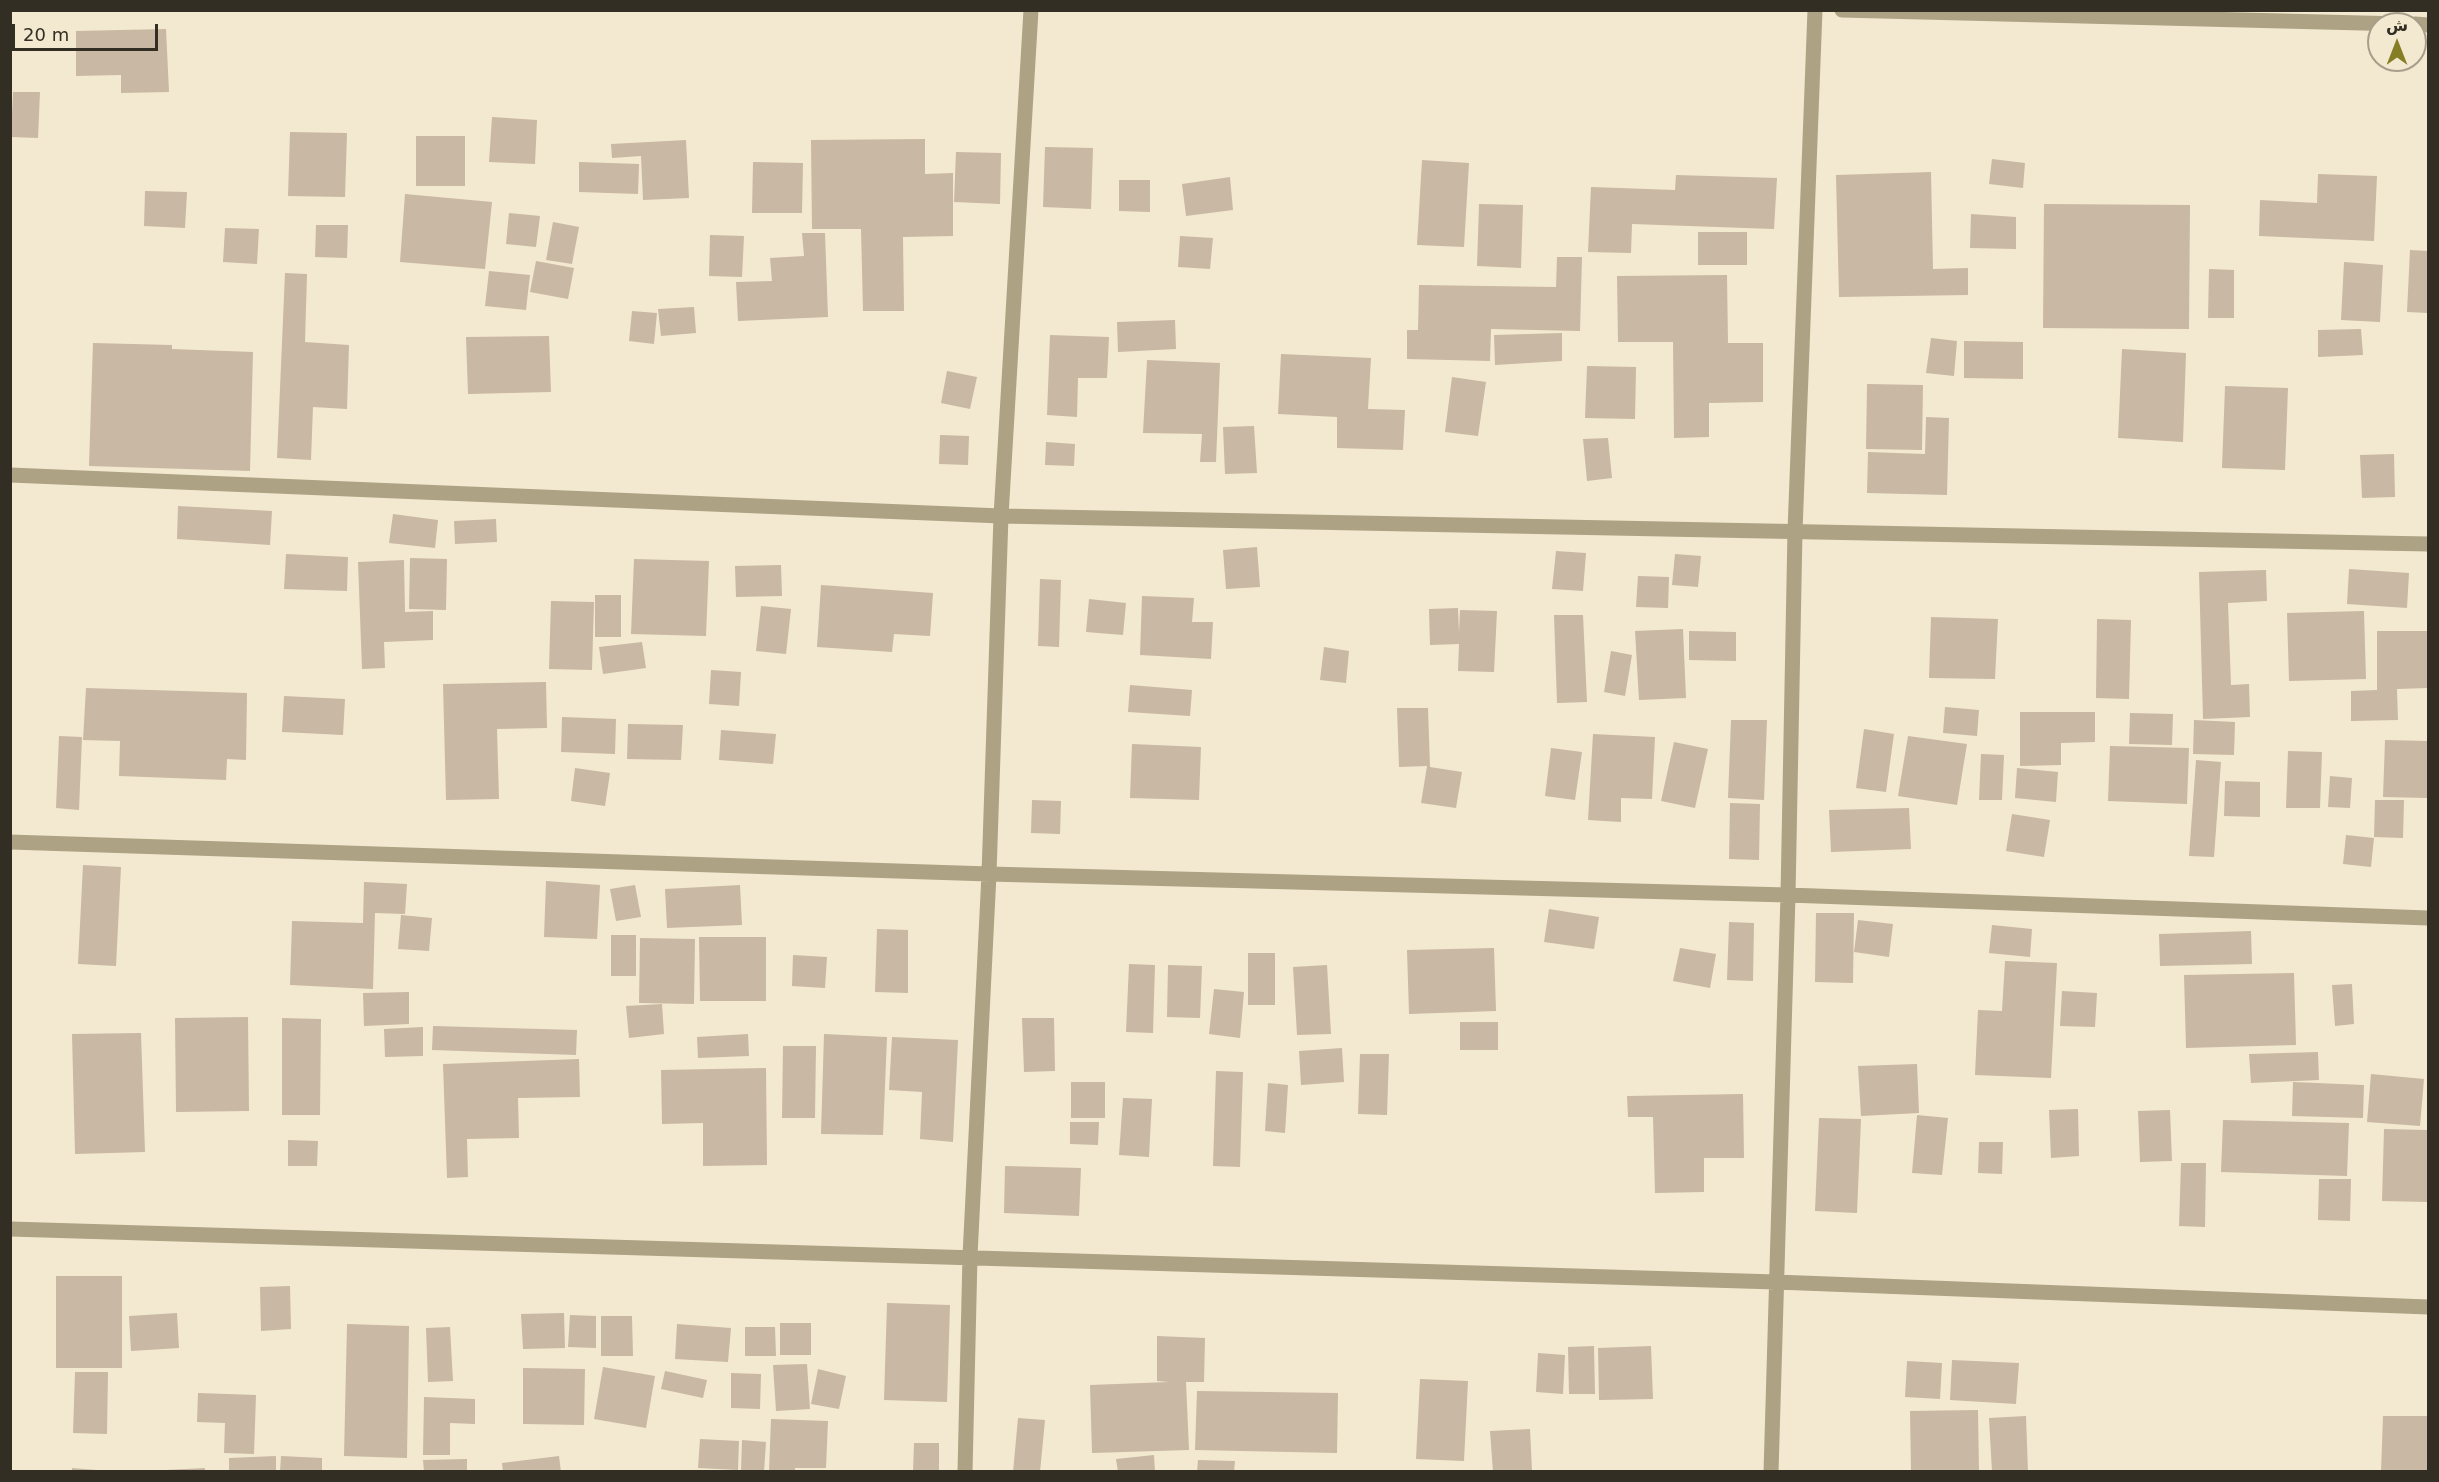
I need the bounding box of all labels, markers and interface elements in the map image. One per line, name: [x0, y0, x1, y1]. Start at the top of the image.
scale bar: [15, 12, 160, 50]
north arrow: [2367, 12, 2427, 72]
text: ش: [2386, 16, 2408, 35]
text: 20 m: [23, 24, 69, 45]

